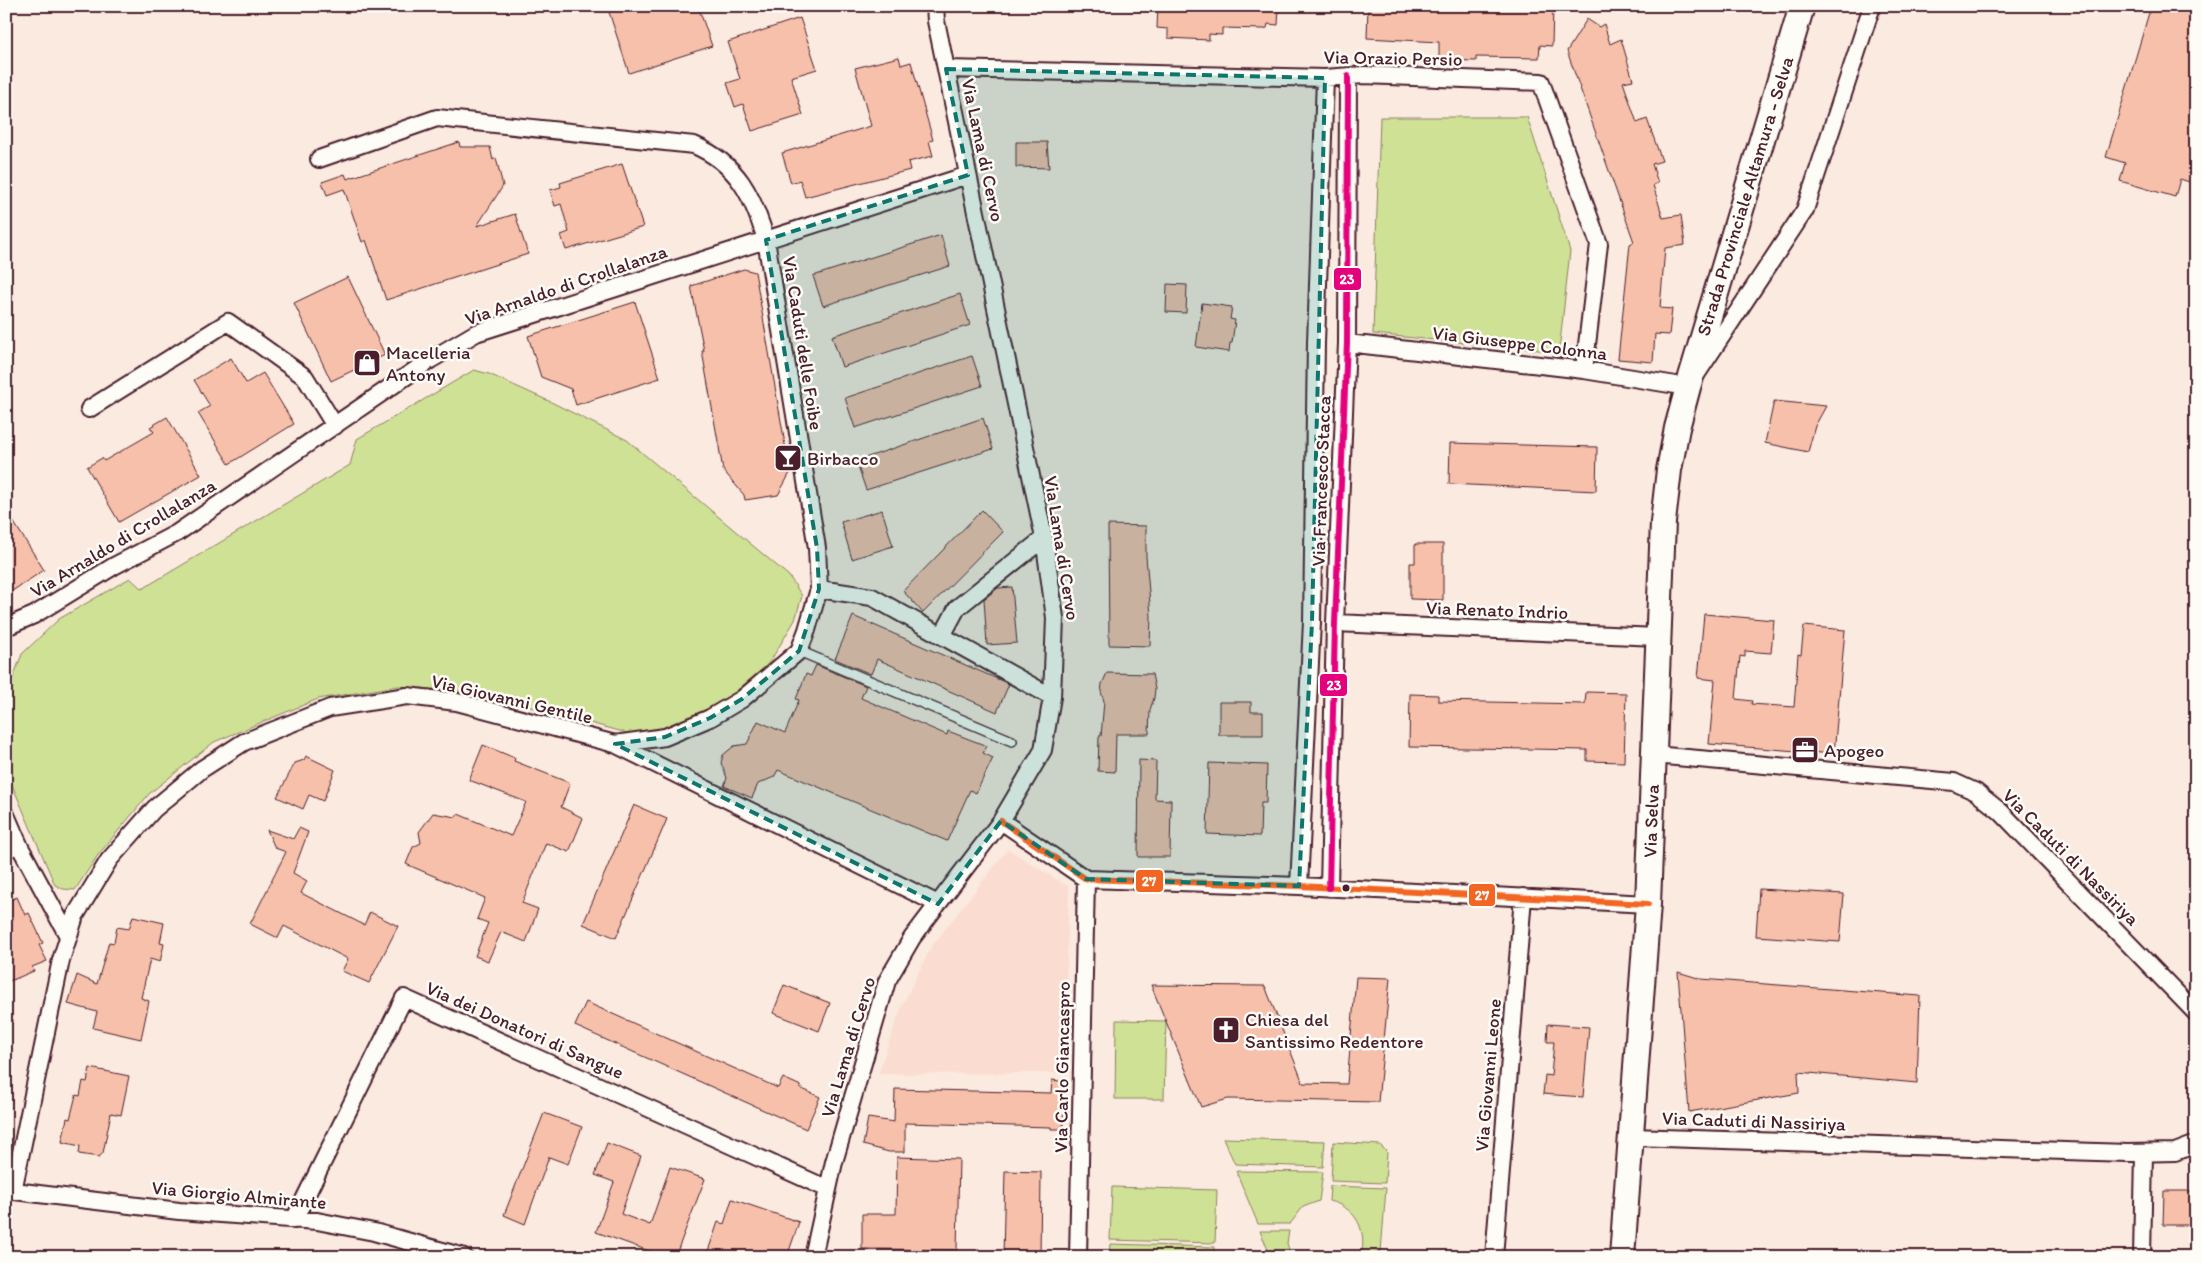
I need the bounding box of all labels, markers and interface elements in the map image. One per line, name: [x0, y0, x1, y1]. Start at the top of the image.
street label: Via Orazio Persio: [1323, 45, 1463, 71]
street label: Strada Provinciale Altamura - Selva: [1691, 53, 1799, 338]
street label: Via Lama di Cervo: [957, 76, 1009, 224]
street label: Via Arnaldo di Crollalanza: [462, 239, 670, 330]
street label: Via Caduti delle Foibe: [778, 254, 828, 432]
line badge: 23: [1333, 267, 1362, 291]
text: 23: [1340, 271, 1355, 288]
street label: Via Giuseppe Colonna: [1431, 321, 1609, 365]
place label: Macelleria Antony: [386, 341, 470, 386]
shop icon: Macelleria Antony: [352, 348, 382, 378]
street label: Via Francesco Stacca: [1307, 395, 1335, 567]
bar icon: Birbacco: [773, 443, 803, 473]
place label: Birbacco: [807, 447, 878, 470]
street label: Via Arnaldo di Crollalanza: [26, 473, 220, 603]
street label: Via Lama di Cervo: [1039, 474, 1085, 622]
street label: Via Renato Indrio: [1425, 596, 1569, 624]
street label: Via Giovanni Gentile: [429, 669, 595, 729]
line badge: 23: [1319, 673, 1348, 697]
text: 23: [1327, 677, 1342, 694]
office icon: Apogeo: [1790, 735, 1820, 765]
place label: Apogeo: [1824, 739, 1884, 762]
street label: Via Selva: [1638, 784, 1664, 858]
street label: Via Caduti di Nassiriya: [1998, 784, 2144, 930]
line badge: 27: [1135, 869, 1164, 893]
text: 27: [1142, 873, 1156, 890]
unlabelled marker: [1341, 883, 1351, 893]
line badge: 27: [1468, 883, 1496, 907]
text: 27: [1475, 887, 1489, 904]
street label: Via Lama di Cervo: [816, 974, 880, 1120]
street label: Via dei Donatori di Sangue: [423, 976, 627, 1084]
street label: Via Carlo Giancaspro: [1049, 981, 1075, 1153]
street label: Via Giovanni Leone: [1470, 997, 1506, 1153]
place label: Chiesa del Santissimo Redentore: [1245, 1008, 1424, 1053]
church icon: Chiesa del Santissimo Redentore: [1211, 1015, 1241, 1045]
street label: Via Caduti di Nassiriya: [1662, 1106, 1846, 1136]
street label: Via Giorgio Almirante: [151, 1176, 327, 1214]

